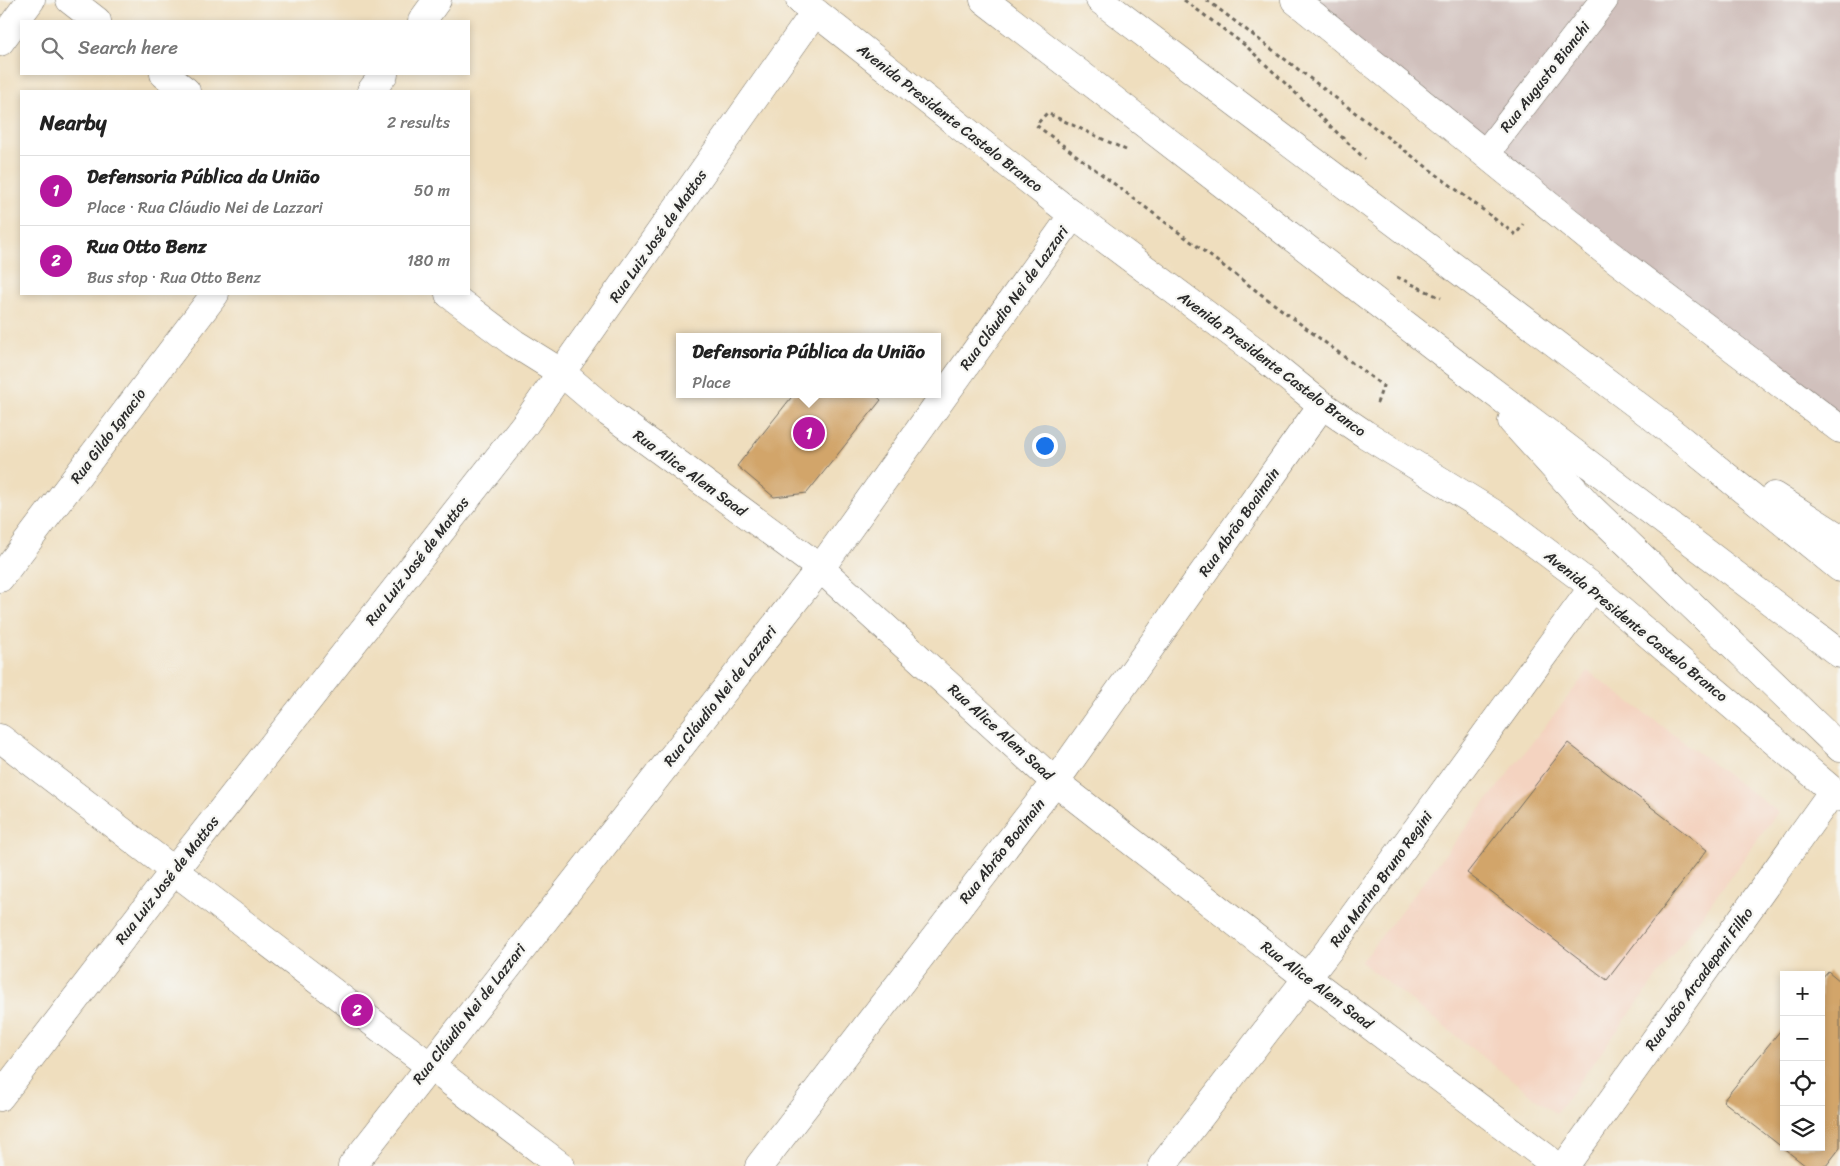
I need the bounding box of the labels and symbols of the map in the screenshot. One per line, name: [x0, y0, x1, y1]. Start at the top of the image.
street label: Rua Augusto Bianchi: [1493, 15, 1597, 138]
street label: Avenida Presidente Castelo Branco: [850, 36, 1049, 199]
street label: Rua Luiz José de Mattos: [602, 164, 714, 308]
street label: Rua Cláudio Nei de Lazzari: [953, 220, 1076, 376]
street label: Avenida Presidente Castelo Branco: [1171, 284, 1372, 444]
street label: Rua Gildo Ignacio: [63, 382, 153, 489]
pin: 1: [793, 414, 825, 452]
street label: Rua Alice Alem Saad: [628, 423, 753, 524]
your location: [1032, 433, 1058, 459]
street label: Rua Abrão Boainain: [1192, 462, 1286, 582]
street label: Rua Luiz José de Mattos: [358, 491, 476, 631]
street label: Avenida Presidente Castelo Branco: [1538, 543, 1734, 709]
street label: Rua Cláudio Nei de Lazzari: [656, 619, 784, 772]
street label: Rua Alice Alem Saad: [942, 677, 1061, 788]
street label: Rua Abrão Boainain: [952, 792, 1052, 910]
street label: Rua Marino Bruno Regini: [1323, 805, 1440, 953]
street label: Rua Luiz José de Mattos: [108, 810, 226, 950]
street label: Rua João Arcadepani Filho: [1638, 902, 1760, 1056]
street label: Rua Alice Alem Saad: [1255, 934, 1380, 1037]
street label: Rua Cláudio Nei de Lazzari: [405, 937, 533, 1090]
pin: 2: [341, 991, 373, 1029]

